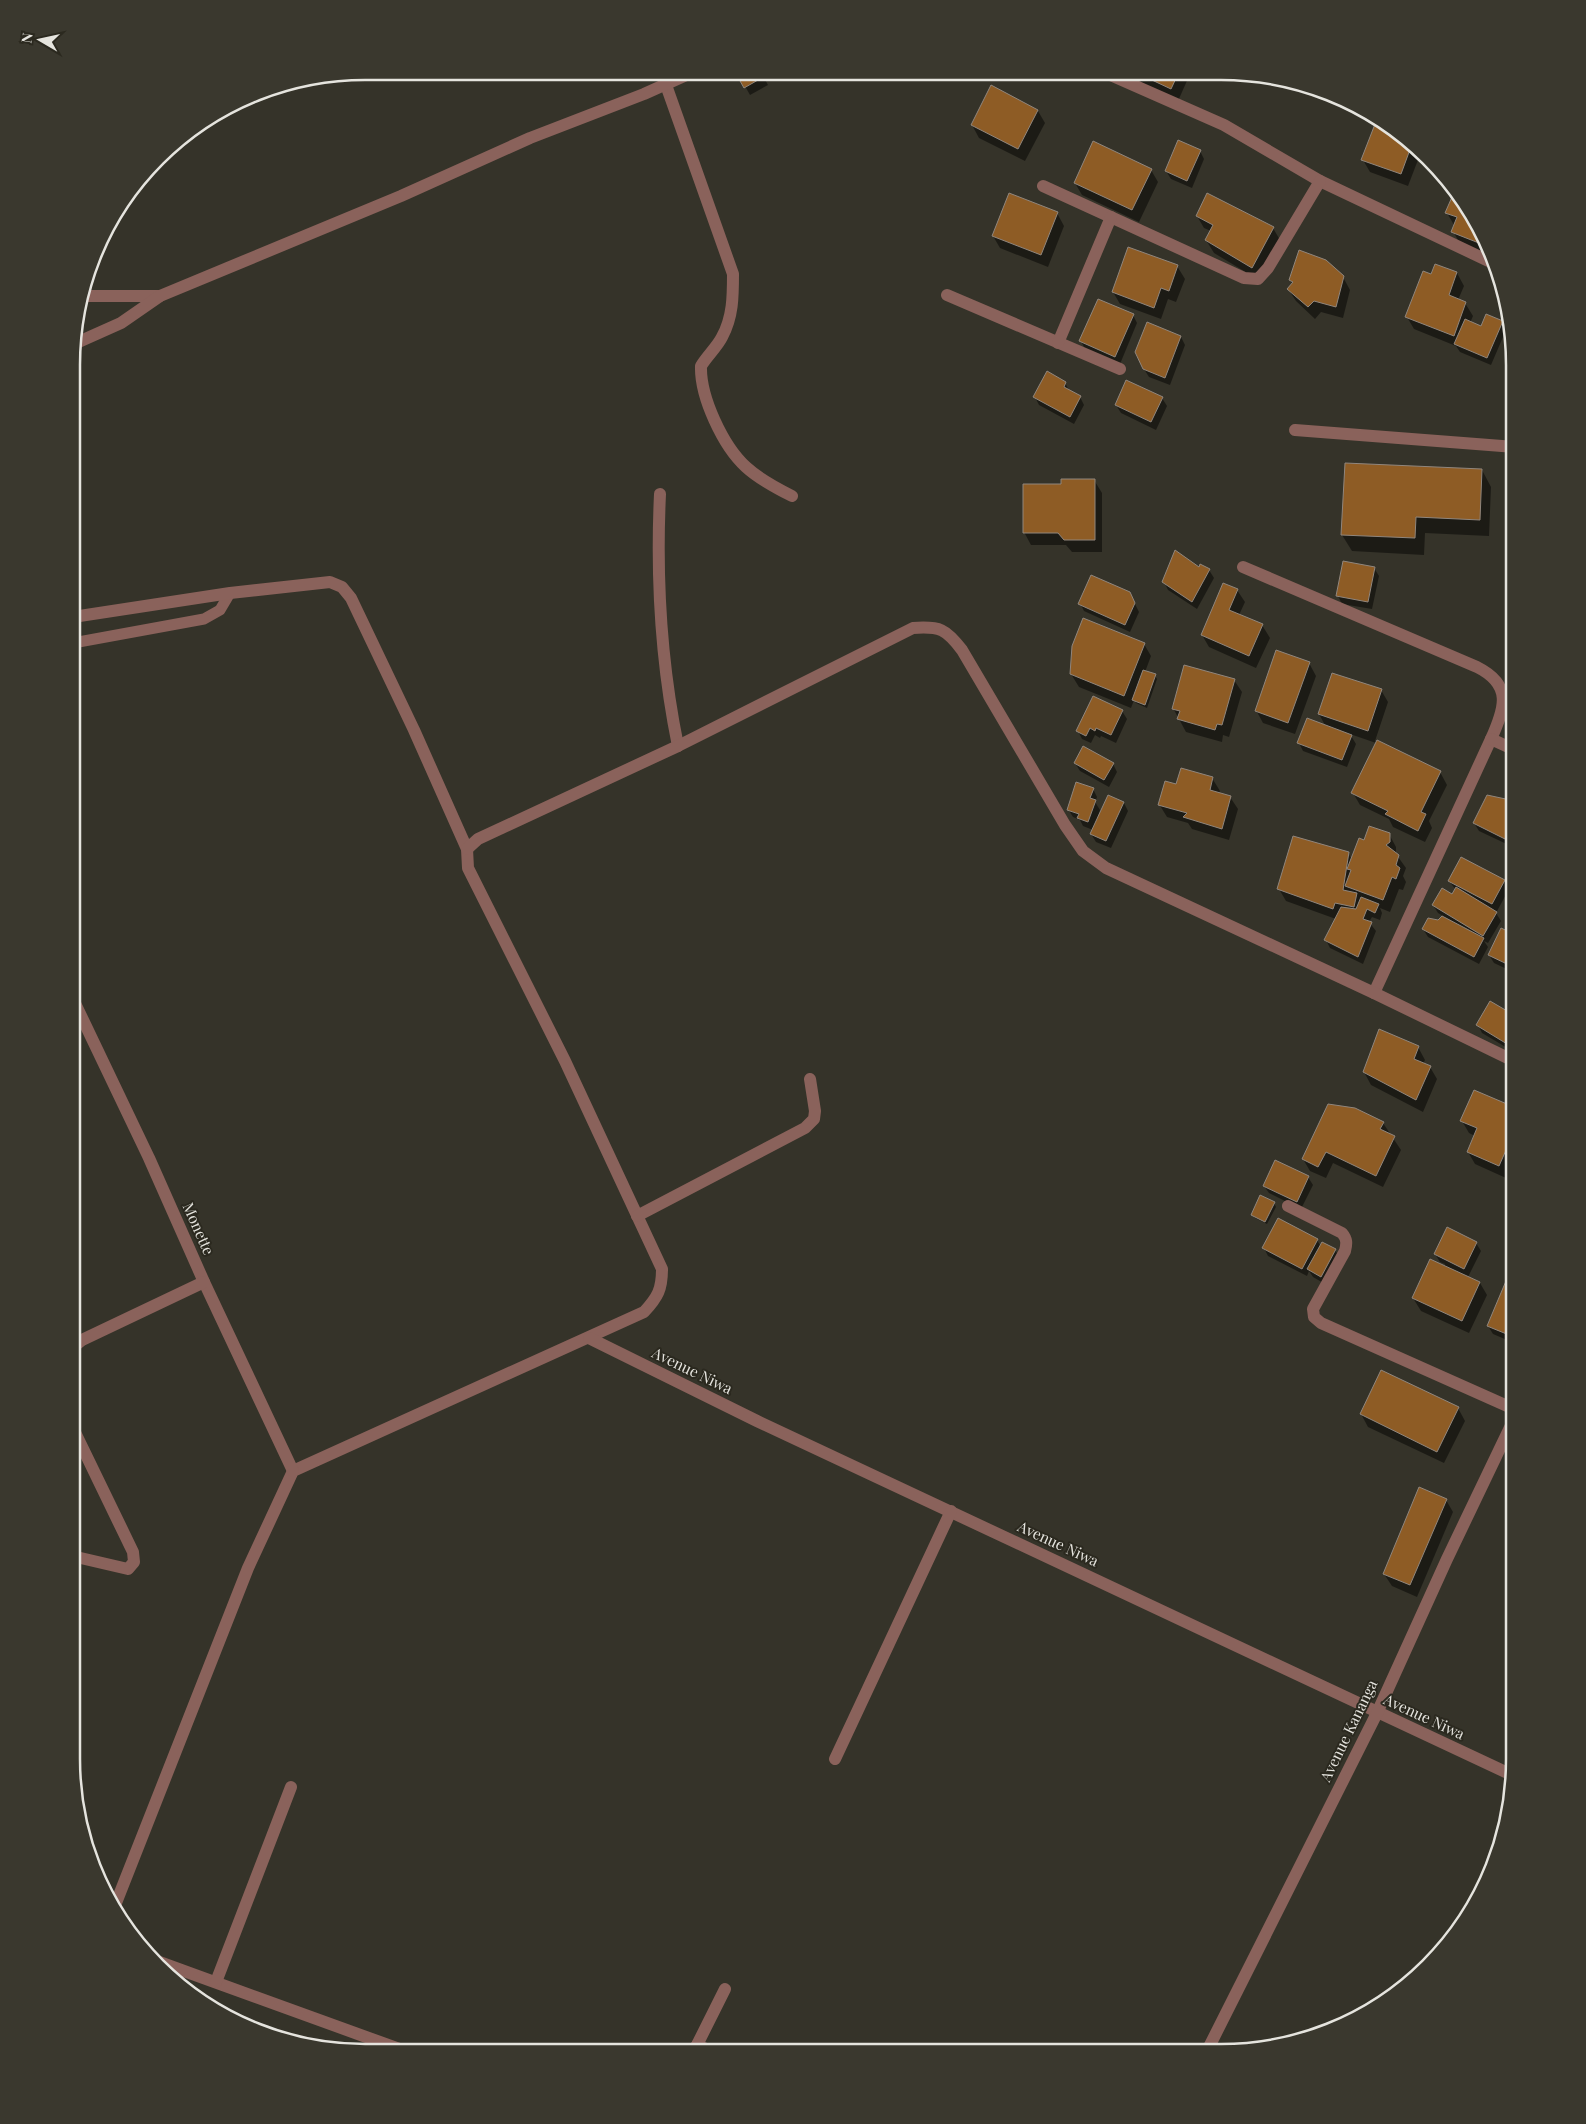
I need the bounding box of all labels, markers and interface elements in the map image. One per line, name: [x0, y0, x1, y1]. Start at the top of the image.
north arrow: [15, 15, 65, 65]
text: N: [16, 31, 37, 44]
street label: Monette: [179, 1199, 219, 1258]
street label: Avenue Niwa: [648, 1342, 736, 1398]
street label: Avenue Niwa: [1014, 1515, 1103, 1571]
street label: Avenue Kananga: [1314, 1676, 1382, 1786]
street label: Avenue Niwa: [1380, 1688, 1469, 1744]

